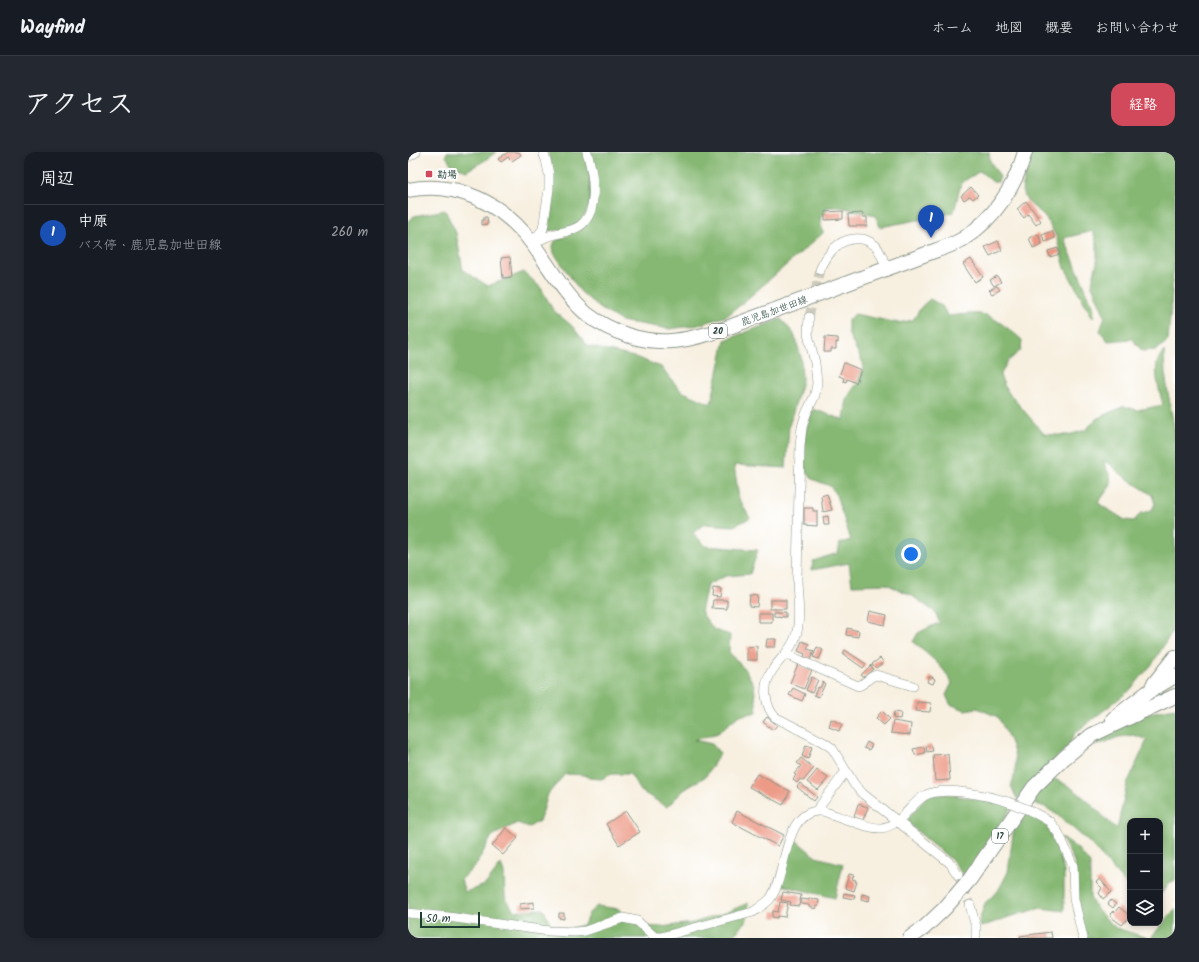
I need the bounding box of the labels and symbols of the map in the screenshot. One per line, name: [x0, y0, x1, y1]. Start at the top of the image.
place label: 勘場: [437, 167, 457, 183]
marker: 勘場: [424, 169, 434, 179]
pin: 1: [918, 205, 944, 238]
street label: 鹿児島加世田線: [739, 291, 810, 330]
road number: 20: [709, 324, 727, 338]
your location: [901, 544, 921, 564]
road number: 17: [992, 829, 1008, 843]
scale bar: [420, 910, 480, 929]

